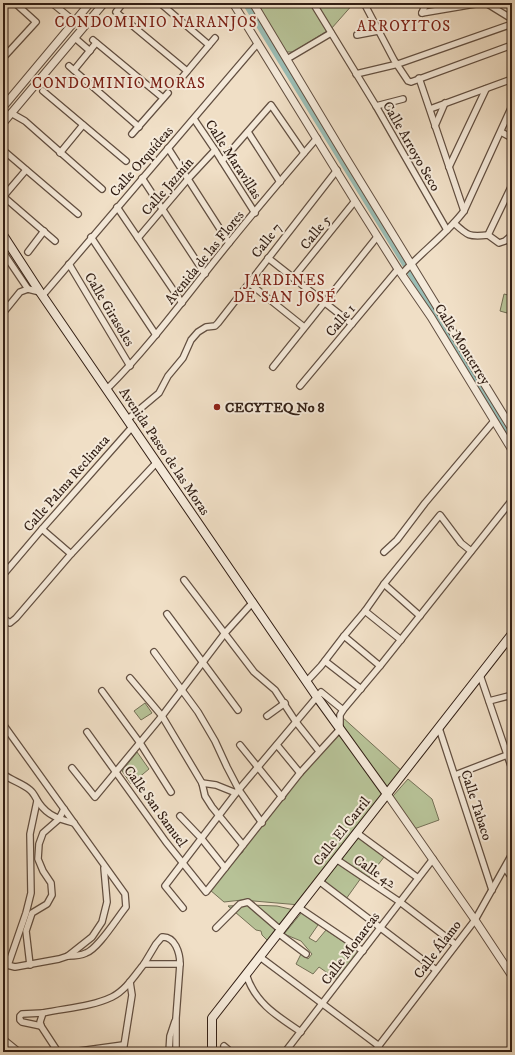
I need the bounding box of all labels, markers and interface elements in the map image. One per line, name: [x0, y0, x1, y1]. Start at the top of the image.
district label: CONDOMINIO NARANJOS: [54, 13, 258, 32]
district label: ARROYITOS: [357, 17, 451, 36]
district label: CONDOMINIO MORAS: [32, 74, 206, 93]
street label: Calle Arroyo Seco: [378, 98, 444, 195]
street label: Calle Maravillas: [201, 116, 266, 203]
street label: Calle Orquídeas: [106, 122, 178, 201]
street label: Calle Jazmín: [138, 153, 198, 219]
street label: Avenida de las Flores: [161, 207, 249, 308]
street label: Calle 5: [296, 212, 335, 254]
street label: Calle 7: [247, 219, 286, 262]
street label: Calle Girasoles: [80, 269, 138, 350]
district label: JARDINES DE SAN JOSÉ: [233, 271, 337, 307]
street label: Calle 1: [322, 300, 360, 341]
street label: Calle Monterrey: [430, 301, 494, 389]
street label: Avenida Paseo de las Moras: [115, 384, 214, 519]
place label: CECYTEQ No 8: [225, 399, 325, 417]
marker: CECYTEQ No 8: [212, 402, 222, 412]
street label: Calle Palma Reclinata: [20, 431, 114, 536]
street label: Calle San Samuel: [120, 762, 191, 852]
street label: Calle Tabaco: [456, 768, 496, 843]
street label: Calle El Carril: [309, 793, 375, 870]
street label: Calle 42: [350, 851, 399, 893]
street label: Calle Monarcas: [317, 908, 384, 989]
street label: Calle Álamo: [410, 917, 466, 982]

